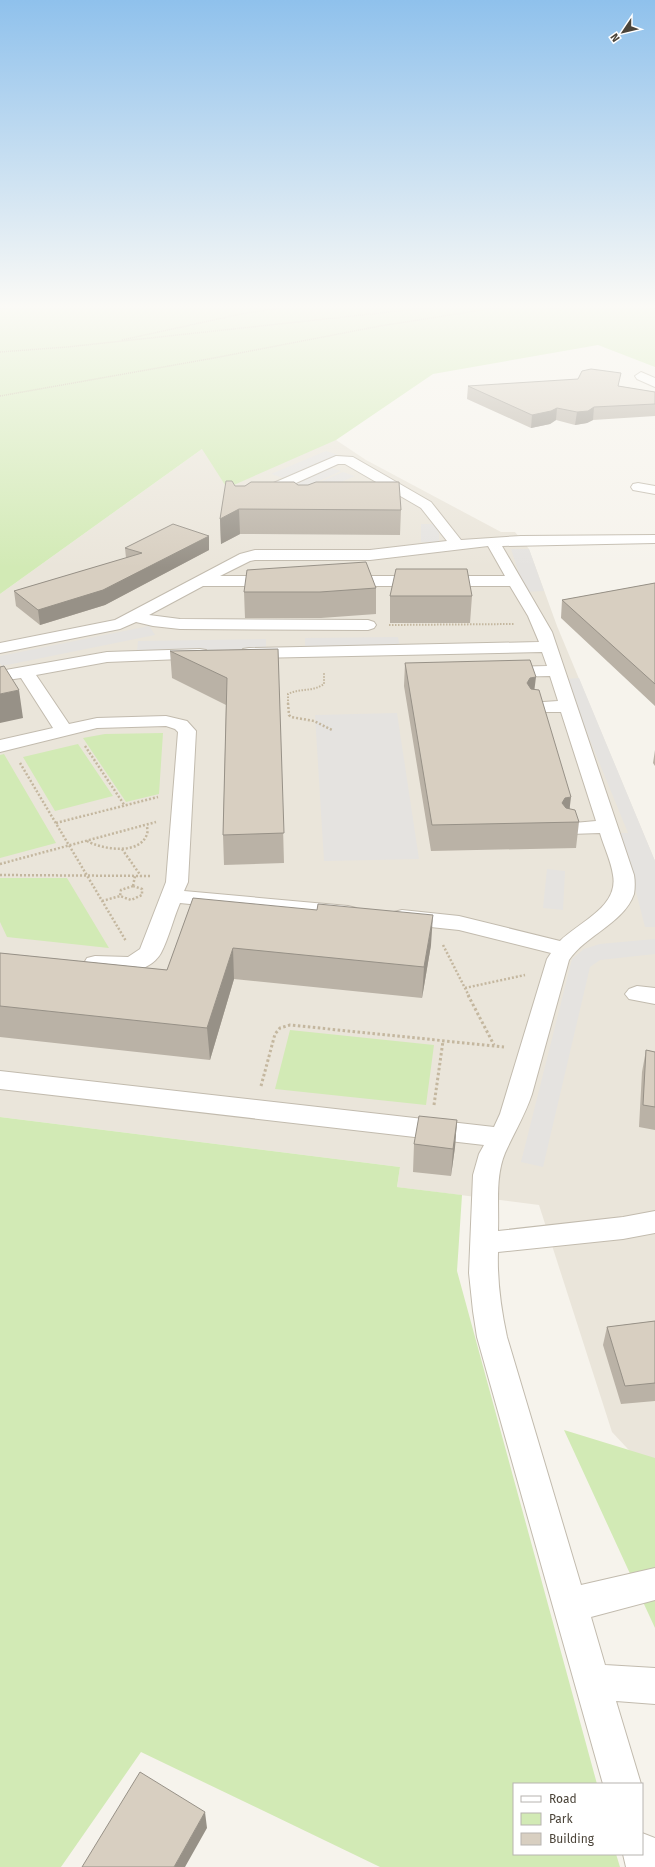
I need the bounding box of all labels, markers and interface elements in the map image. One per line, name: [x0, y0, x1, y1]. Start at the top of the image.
north arrow: [603, 12, 643, 52]
text: N: [608, 31, 623, 44]
legend: [513, 1783, 643, 1855]
text: Road: [549, 1792, 577, 1806]
text: Park: [549, 1812, 573, 1826]
text: Building: [549, 1832, 595, 1846]

